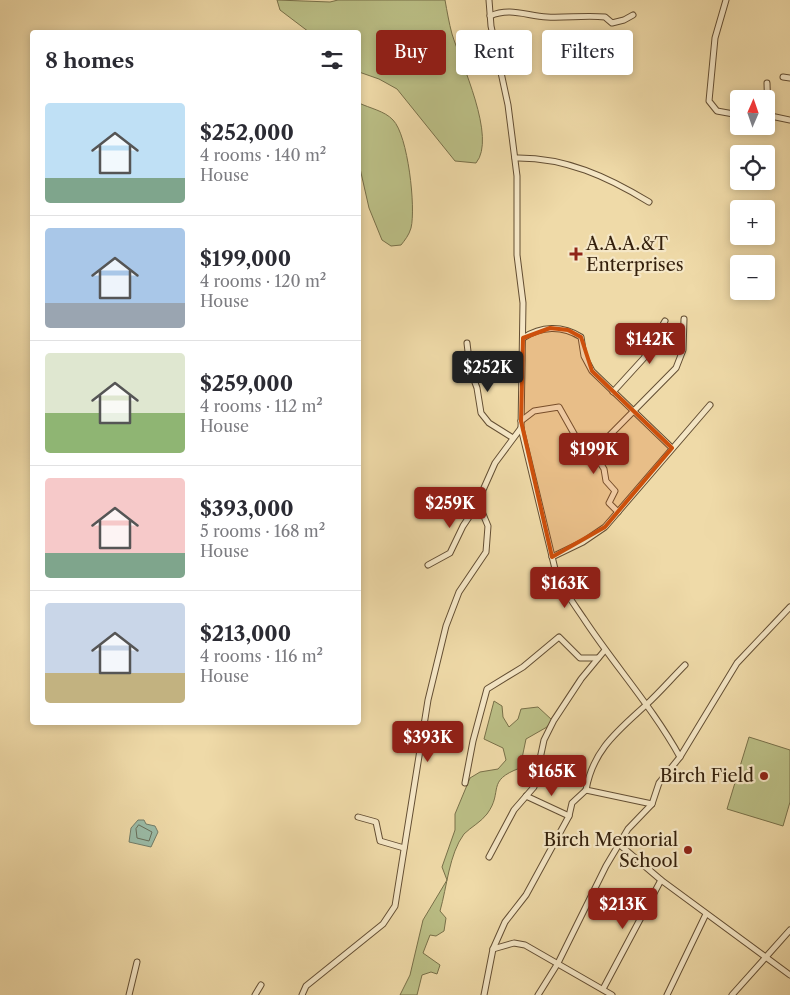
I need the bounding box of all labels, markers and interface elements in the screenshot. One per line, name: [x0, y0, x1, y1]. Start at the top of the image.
chip: Buy: [376, 30, 446, 75]
chip: Rent: [456, 30, 532, 75]
chip: Filters: [542, 30, 633, 75]
icon: filters: [318, 46, 346, 74]
text: 8 homes: [45, 48, 134, 73]
north arrow: [730, 90, 775, 135]
map controls: [730, 90, 775, 300]
text: $252,000: [200, 120, 294, 145]
icon: home: [85, 123, 145, 183]
text: 4 rooms · 140 m²: [200, 145, 326, 165]
button: locate: [730, 145, 775, 190]
text: House: [200, 165, 249, 185]
button: +: [730, 200, 775, 245]
place label: A.A.A.&T Enterprises: [585, 233, 684, 276]
text: $199,000: [200, 246, 291, 271]
icon: home: [85, 248, 145, 308]
marker: A.A.A.&T Enterprises: [570, 248, 582, 260]
button: −: [730, 255, 775, 300]
text: 4 rooms · 120 m²: [200, 271, 326, 291]
text: House: [200, 291, 249, 311]
pin: $142K: [615, 322, 685, 365]
text: $142K: [626, 329, 674, 349]
pin: $252K: [453, 350, 523, 393]
text: $252K: [463, 357, 513, 377]
text: $259,000: [200, 371, 293, 396]
icon: home: [85, 373, 145, 433]
text: 4 rooms · 112 m²: [200, 396, 323, 416]
text: House: [200, 416, 249, 436]
pin: $199K: [559, 432, 629, 475]
text: $199K: [570, 439, 618, 459]
pin: $259K: [415, 486, 485, 529]
text: $259K: [425, 493, 475, 513]
text: $393,000: [200, 496, 294, 521]
icon: home: [85, 498, 145, 558]
text: 5 rooms · 168 m²: [200, 521, 325, 541]
text: House: [200, 541, 249, 561]
pin: $163K: [530, 566, 600, 609]
text: $163K: [541, 573, 589, 593]
text: $213,000: [200, 621, 291, 646]
icon: home: [85, 623, 145, 683]
text: 4 rooms · 116 m²: [200, 646, 323, 666]
text: House: [200, 666, 249, 686]
pin: $393K: [393, 720, 463, 763]
text: $393K: [403, 727, 453, 747]
pin: $165K: [517, 754, 587, 797]
text: $165K: [528, 761, 576, 781]
place label: Birch Field: [660, 765, 754, 787]
marker: Birch Field: [758, 770, 770, 782]
place label: Birch Memorial School: [544, 829, 678, 872]
marker: Birch Memorial School: [682, 844, 694, 856]
pin: $213K: [588, 888, 658, 930]
text: $213K: [599, 894, 647, 914]

